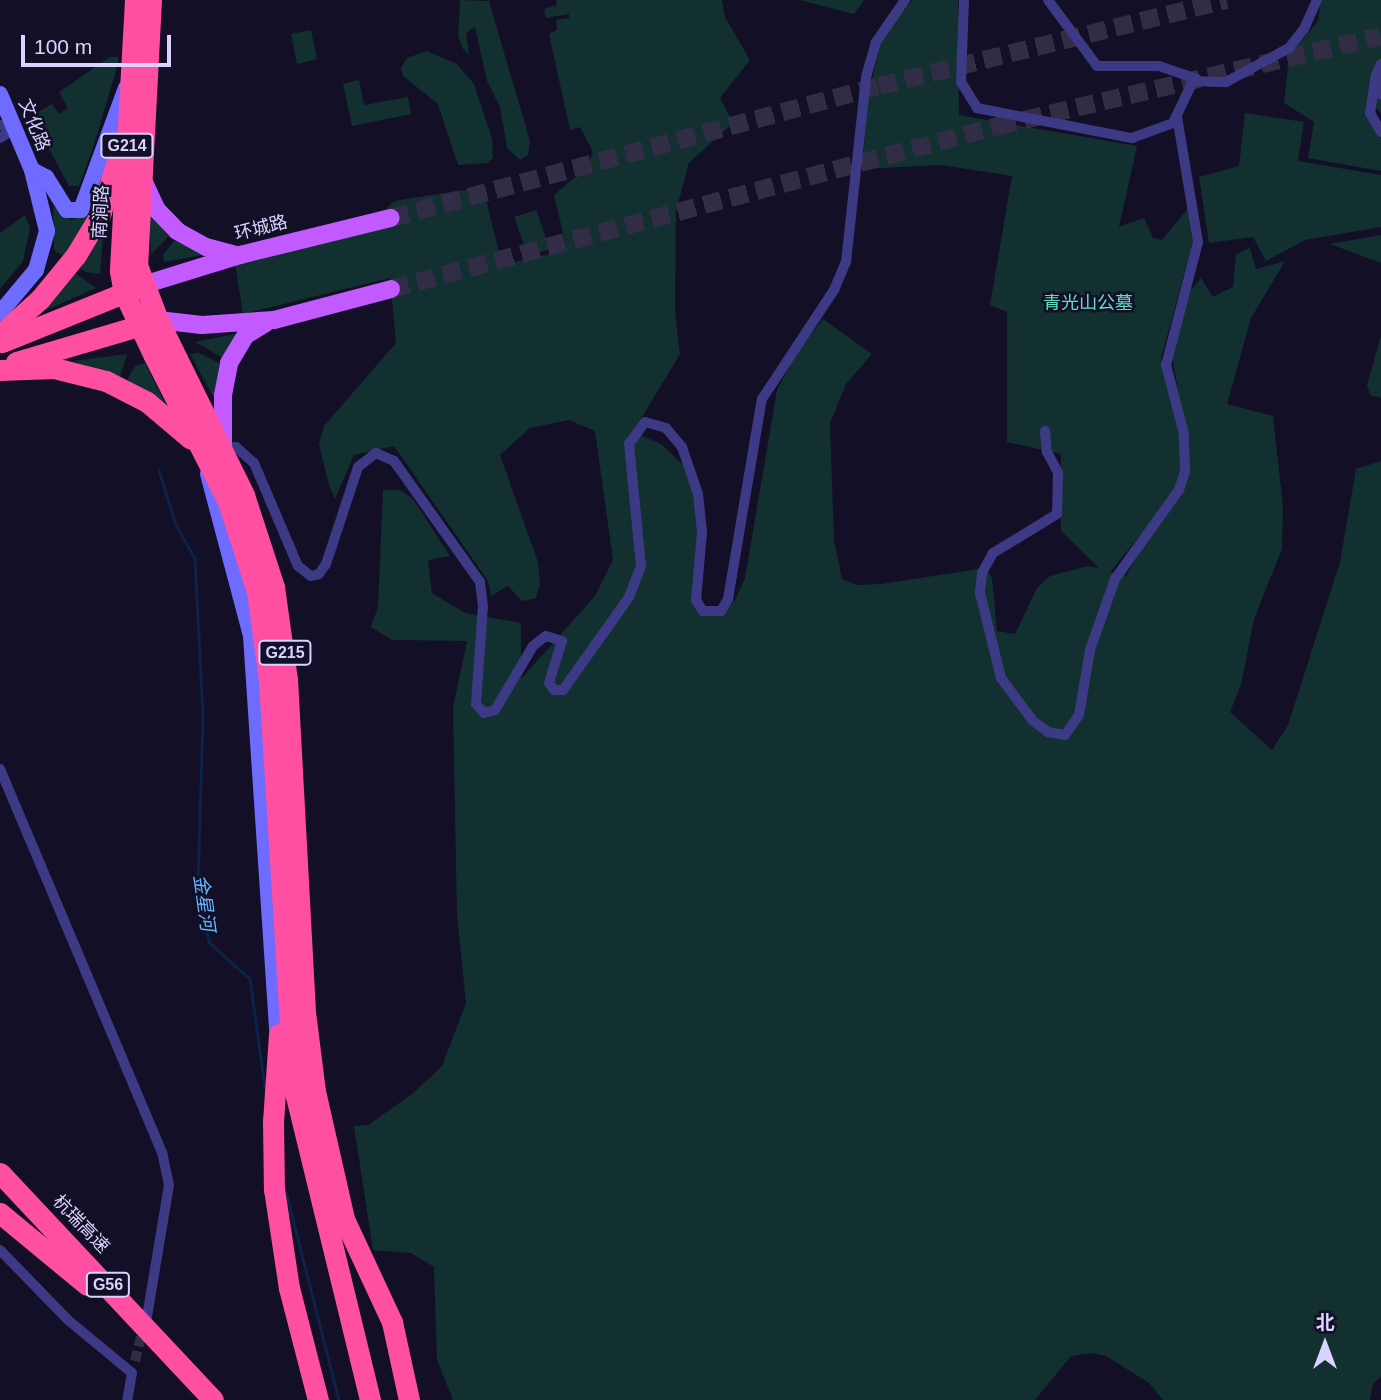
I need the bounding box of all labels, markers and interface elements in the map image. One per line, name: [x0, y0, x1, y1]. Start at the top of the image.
scale bar: [24, 21, 175, 65]
text: 100 m: [34, 35, 92, 58]
street label: 文化路: [14, 96, 54, 154]
road number: G214: [99, 134, 155, 158]
street label: 南涧路: [89, 184, 113, 240]
street label: 环城路: [232, 211, 290, 245]
park label: 青光山公墓: [1043, 292, 1133, 314]
road number: G215: [257, 640, 313, 666]
water label: 金星河: [189, 873, 219, 933]
street label: 杭瑞高速: [48, 1191, 114, 1257]
road number: G56: [85, 1273, 131, 1298]
north arrow: [1290, 1309, 1360, 1379]
text: 北: [1315, 1312, 1335, 1333]

